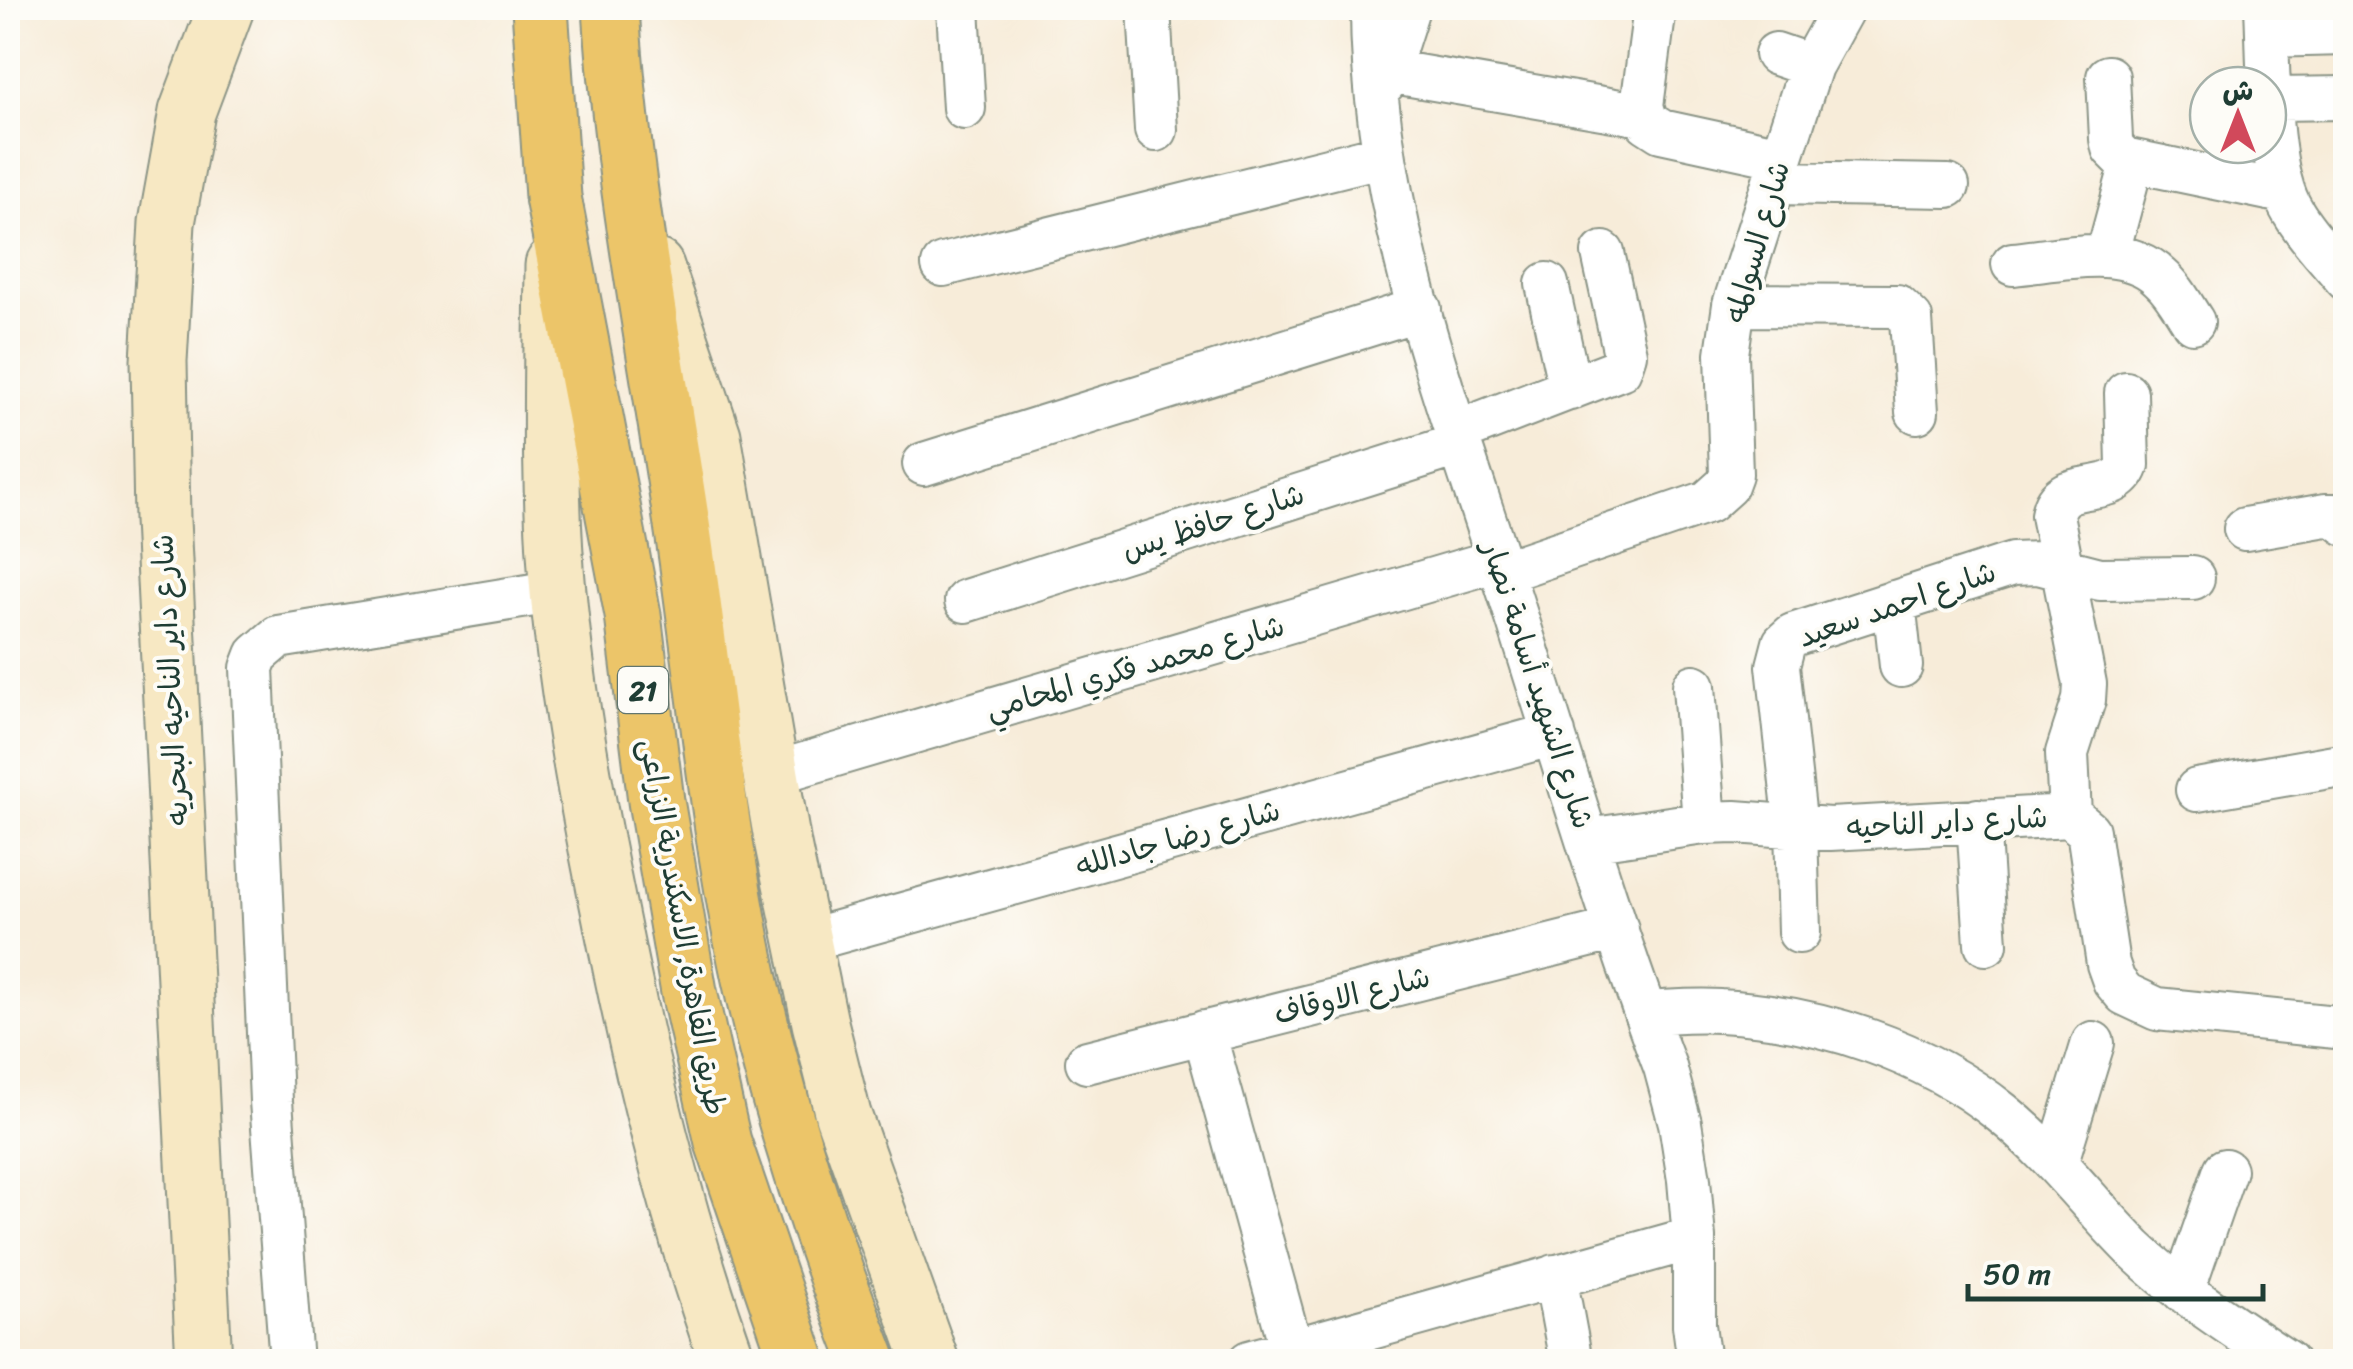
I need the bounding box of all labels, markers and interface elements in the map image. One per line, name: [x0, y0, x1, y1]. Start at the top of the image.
north arrow: [2188, 65, 2288, 165]
text: ش: [2223, 66, 2253, 115]
street label: شارع السوالمه: [1708, 155, 1806, 329]
street label: شارع حافظ يس: [1114, 467, 1312, 577]
street label: شارع الشهيد أسامة نصار: [1465, 531, 1610, 836]
street label: شارع داير الناحيه البحريه: [135, 533, 205, 827]
street label: شارع احمد سعيد: [1790, 545, 2004, 663]
street label: شارع محمد فكري المحامي: [979, 598, 1291, 736]
road number: 21: [618, 667, 668, 713]
street label: طريق القاهرة, الاسكندرية الزراعى: [623, 734, 743, 1120]
street label: شارع رضا جادالله: [1069, 783, 1287, 893]
street label: شارع داير الناحيه: [1845, 790, 2049, 854]
street label: شارع الاوقاف: [1268, 950, 1436, 1040]
scale bar: [1968, 1239, 2263, 1301]
text: 50 m: [1983, 1247, 2051, 1301]

